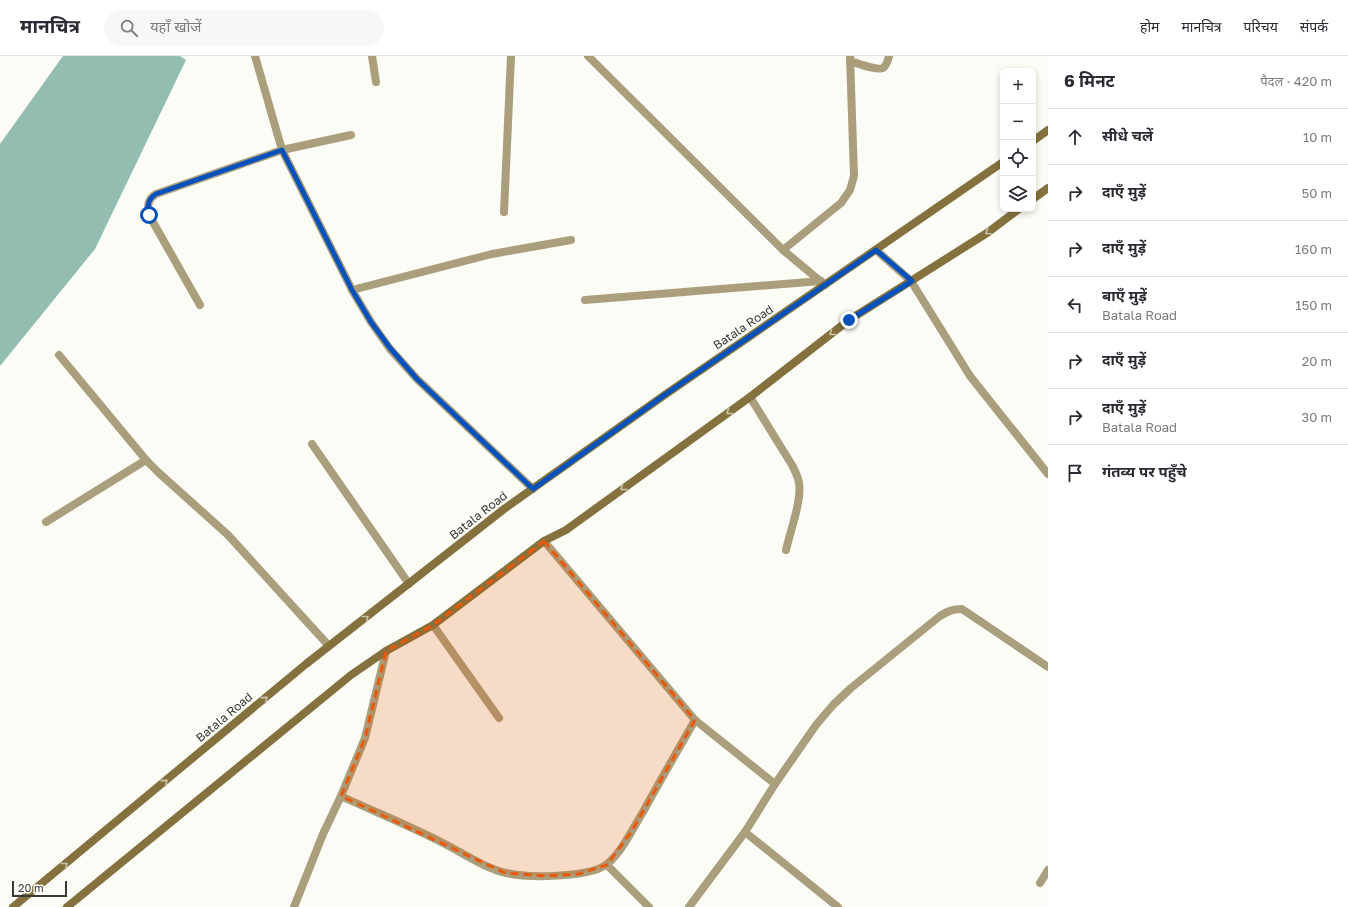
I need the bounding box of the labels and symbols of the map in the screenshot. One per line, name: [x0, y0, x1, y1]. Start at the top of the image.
route start: [140, 206, 158, 224]
one-way arrow: [985, 227, 992, 235]
street label: Batala Road: [710, 301, 776, 353]
route end: [840, 311, 858, 329]
one-way arrow: [829, 329, 836, 336]
one-way arrow: [726, 407, 733, 414]
one-way arrow: [621, 483, 628, 490]
street label: Batala Road: [446, 488, 510, 542]
one-way arrow: [362, 615, 369, 622]
street label: Batala Road: [193, 689, 255, 745]
one-way arrow: [260, 696, 267, 703]
one-way arrow: [160, 779, 167, 786]
one-way arrow: [60, 862, 67, 869]
scale bar: [12, 879, 67, 898]

